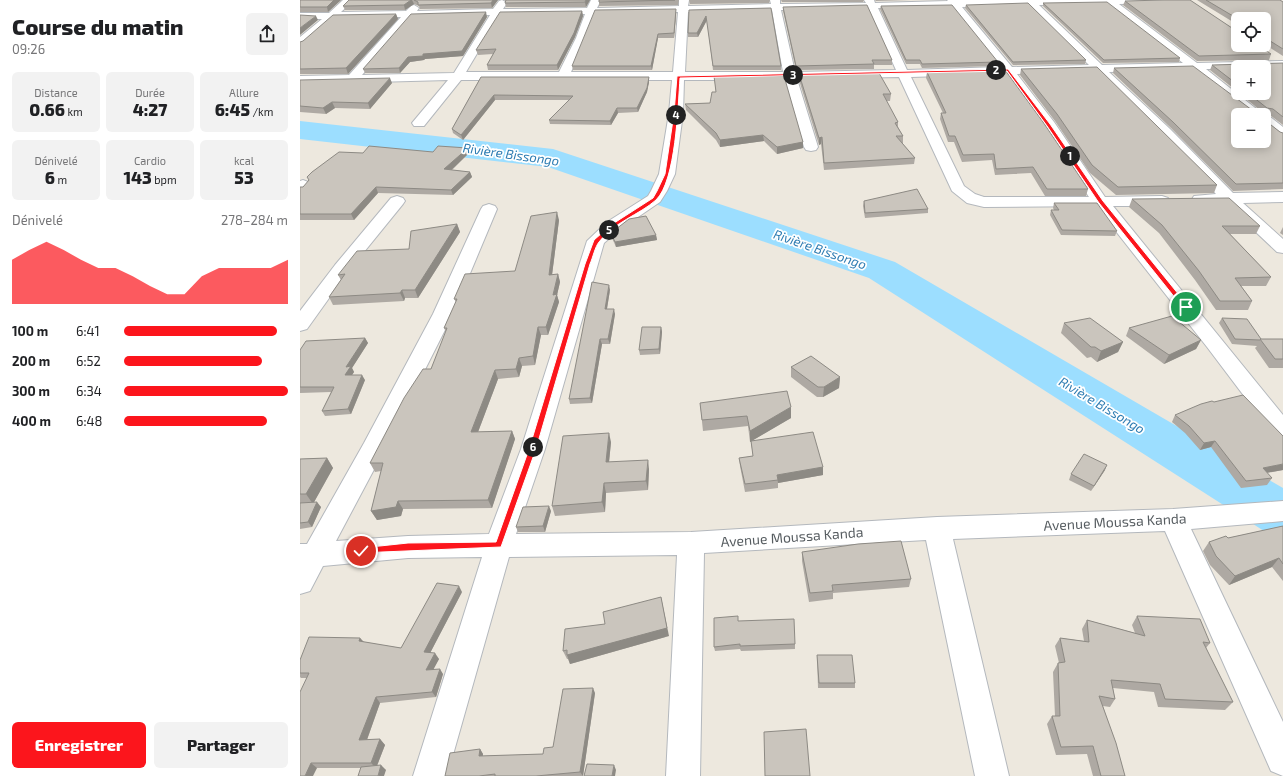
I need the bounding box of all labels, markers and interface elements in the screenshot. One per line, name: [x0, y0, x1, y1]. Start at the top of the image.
map controls: [1231, 12, 1271, 148]
button: locate: [1231, 12, 1271, 52]
text: Course du matin: [12, 13, 184, 39]
button: share: [246, 13, 288, 55]
text: 09:26: [12, 41, 45, 57]
pin: 2: [986, 60, 1006, 80]
button: +: [1231, 60, 1271, 100]
text: 2: [993, 63, 999, 76]
pin: 3: [783, 65, 803, 85]
text: 3: [790, 68, 796, 81]
text: Distance: [34, 86, 78, 99]
text: Durée: [135, 86, 165, 99]
text: Allure: [229, 86, 259, 99]
text: 0.66: [29, 99, 65, 119]
text: 4:27: [133, 99, 167, 119]
text: 6:45: [215, 99, 250, 119]
text: km: [65, 105, 83, 118]
text: /km: [250, 105, 273, 118]
pin: 4: [666, 105, 686, 125]
text: 4: [672, 108, 680, 121]
button: −: [1231, 108, 1271, 148]
water label: Rivière Bissongo: [462, 139, 560, 169]
pin: 1: [1060, 146, 1080, 166]
text: 1: [1068, 149, 1072, 162]
text: Dénivelé: [34, 154, 78, 167]
text: Cardio: [134, 154, 166, 167]
text: kcal: [234, 154, 254, 167]
text: 6: [45, 167, 55, 187]
text: 143: [123, 167, 152, 187]
text: 53: [234, 167, 254, 187]
text: m: [55, 173, 67, 186]
text: bpm: [152, 173, 177, 186]
text: Dénivelé: [12, 212, 63, 228]
text: 278–284 m: [221, 212, 288, 228]
pin: 5: [599, 220, 619, 240]
text: 5: [606, 223, 612, 236]
water label: Rivière Bissongo: [771, 226, 869, 272]
pin: [1169, 290, 1203, 324]
icon: arrive: [1175, 296, 1197, 318]
text: 100 m: [12, 323, 48, 339]
text: 6:41: [76, 323, 100, 339]
text: 200 m: [12, 353, 50, 369]
text: 6:52: [76, 353, 101, 369]
water label: Rivière Bissongo: [1056, 373, 1148, 437]
text: 300 m: [12, 383, 50, 399]
text: 6:34: [76, 383, 102, 399]
text: 400 m: [12, 413, 51, 429]
text: 6:48: [76, 413, 102, 429]
pin: 6: [523, 437, 543, 457]
text: 6: [530, 440, 536, 453]
street label: Avenue Moussa Kanda: [1043, 509, 1187, 534]
street label: Avenue Moussa Kanda: [720, 523, 864, 550]
pin: [344, 534, 378, 568]
icon: check: [350, 540, 372, 562]
button: Enregistrer: [12, 722, 146, 768]
button: Partager: [154, 722, 288, 768]

